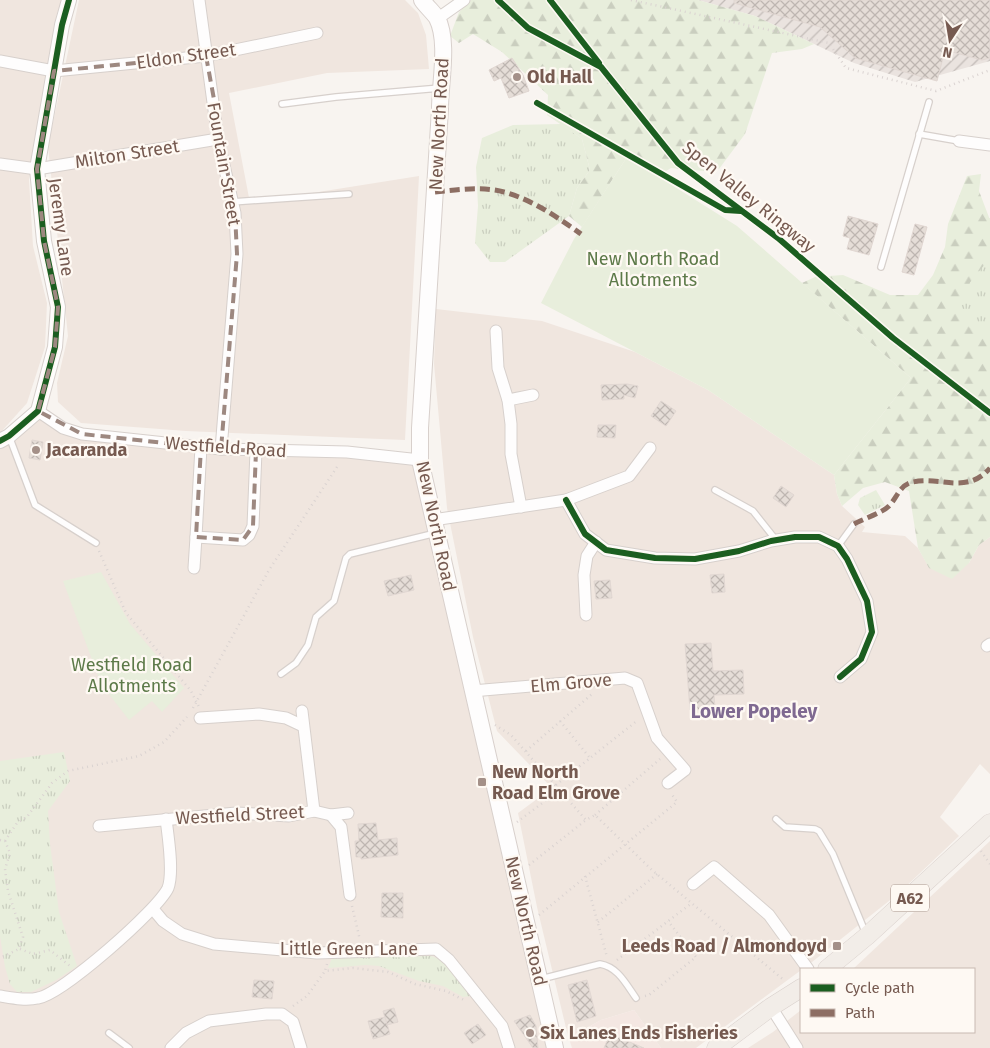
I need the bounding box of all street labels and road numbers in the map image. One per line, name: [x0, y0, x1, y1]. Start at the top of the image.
street label: Eldon Street: [135, 38, 238, 74]
street label: New North Road: [425, 57, 453, 191]
street label: Fountain Street: [202, 100, 246, 228]
street label: Milton Street: [73, 135, 181, 173]
street label: Spen Valley Ringway: [678, 136, 820, 258]
street label: Jeremy Lane: [43, 176, 79, 278]
street label: Westfield Road: [164, 432, 288, 462]
street label: New North Road: [411, 459, 461, 593]
street label: Elm Grove: [529, 668, 613, 698]
street label: Westfield Street: [175, 801, 306, 829]
street label: New North Road: [500, 854, 552, 988]
road number: A62: [891, 884, 929, 911]
street label: Little Green Lane: [280, 938, 418, 960]

